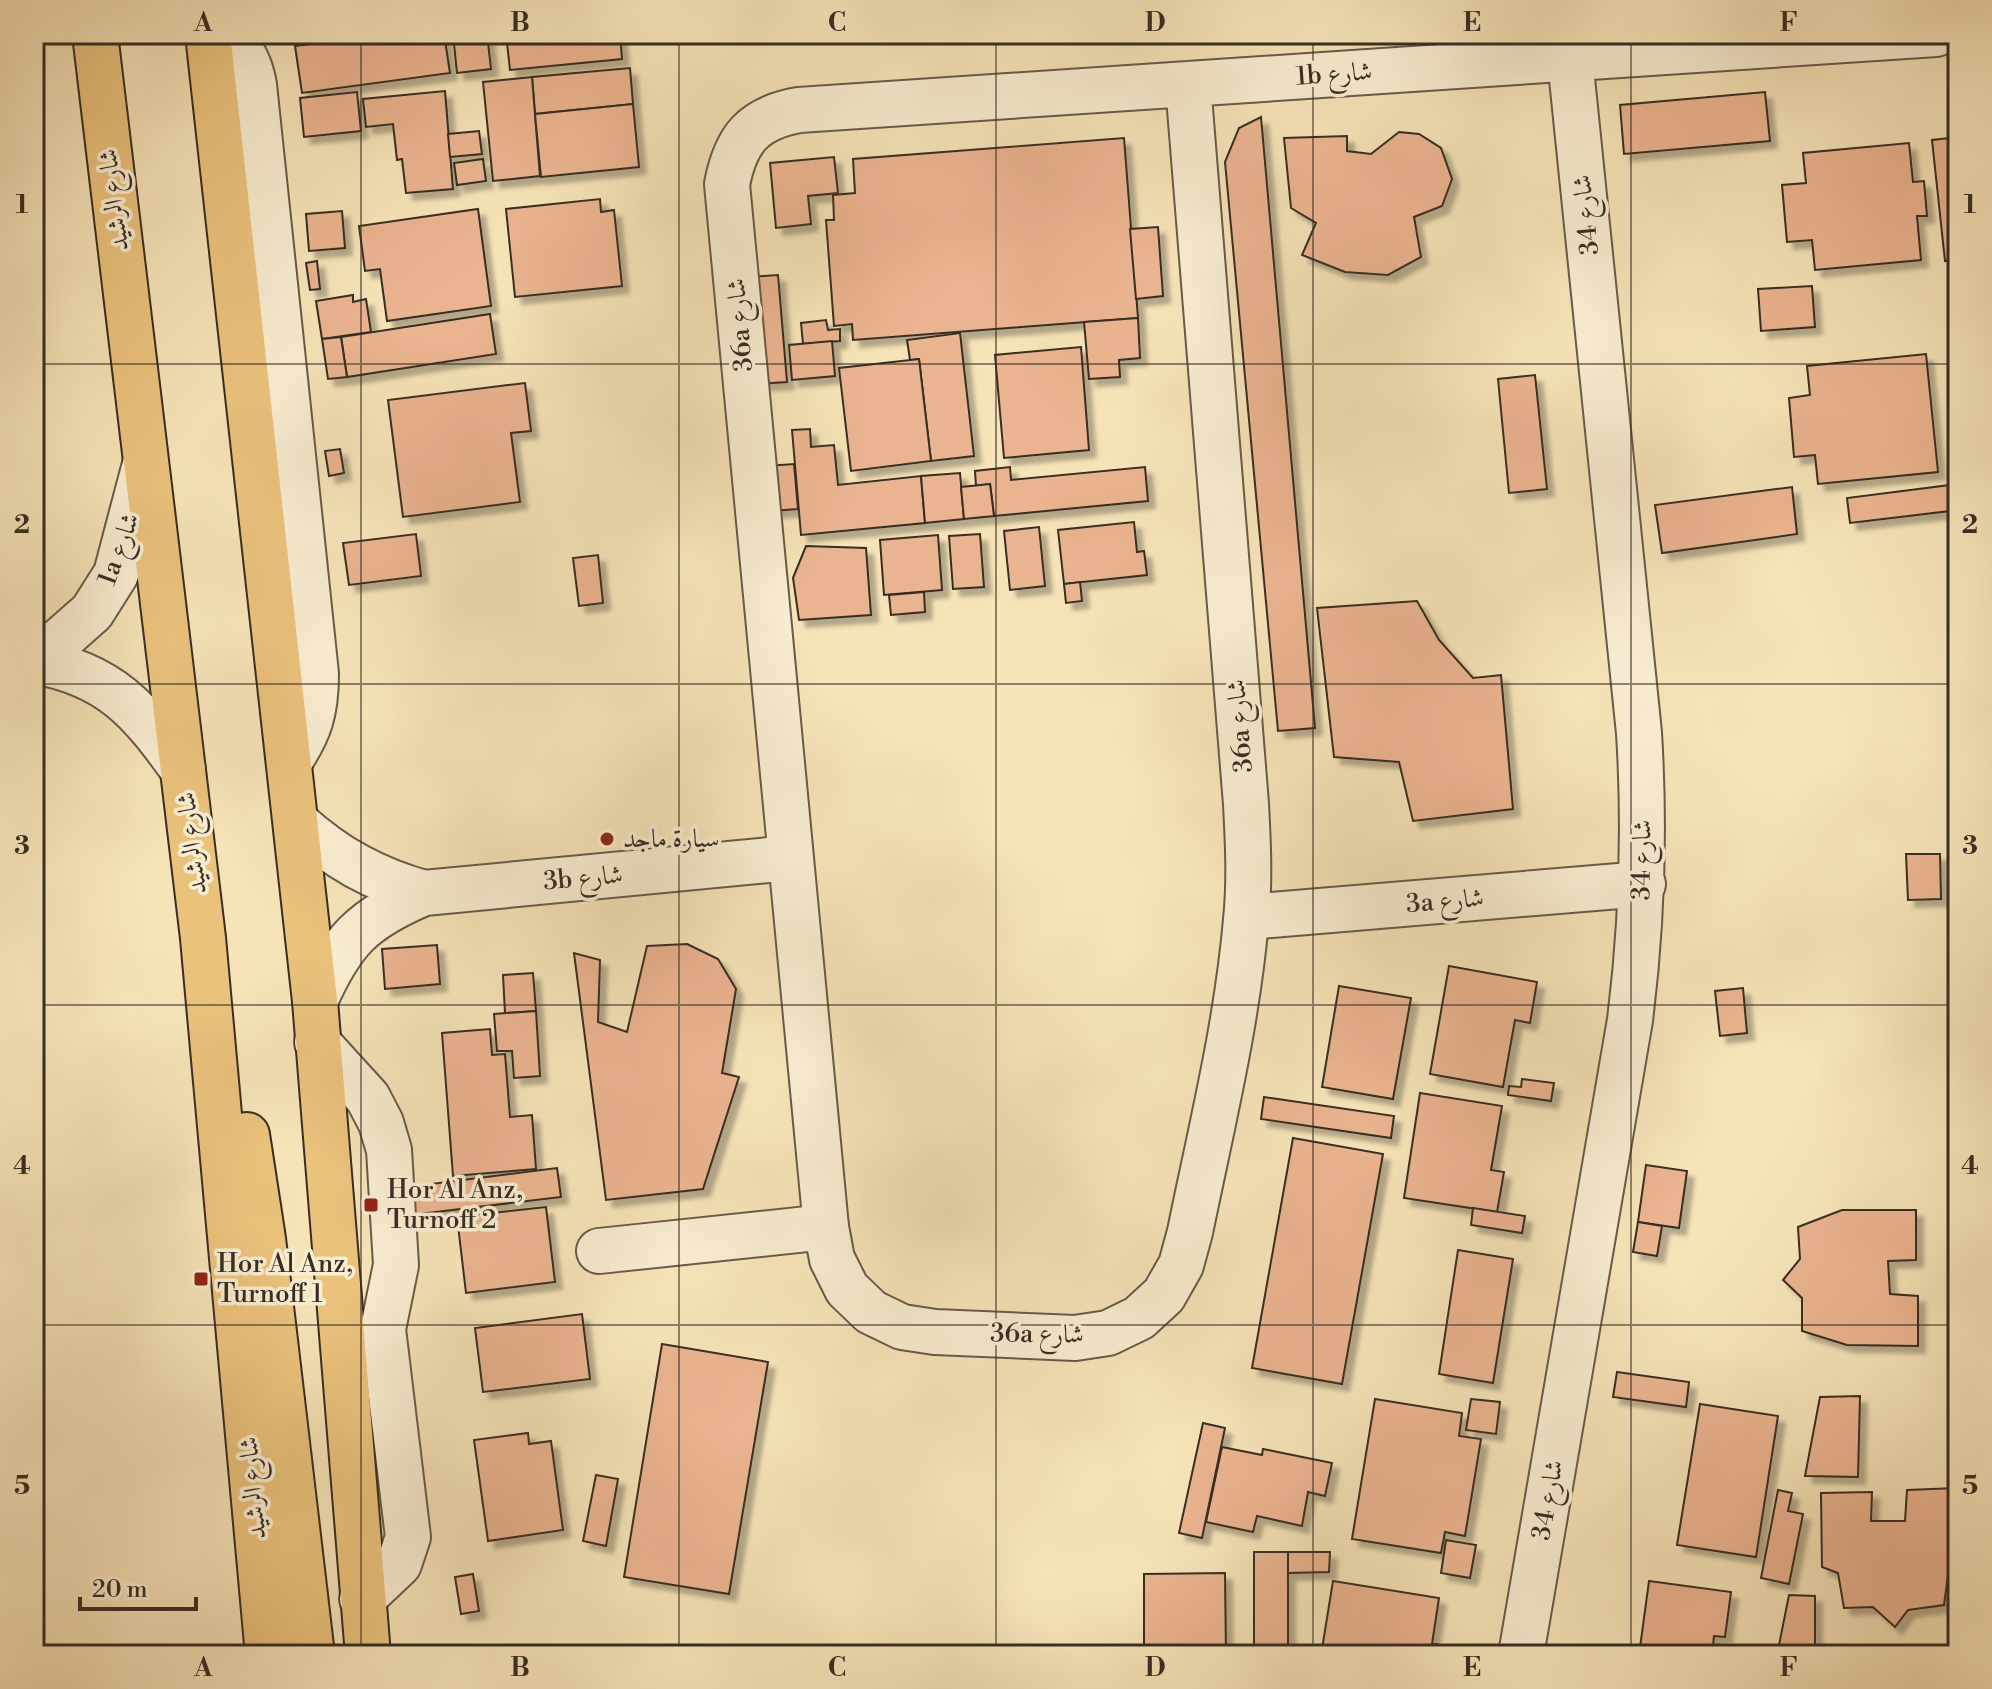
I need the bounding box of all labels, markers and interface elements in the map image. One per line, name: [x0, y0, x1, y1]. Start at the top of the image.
text: A: [193, 7, 213, 39]
text: B: [510, 7, 530, 39]
text: C: [828, 7, 846, 39]
text: D: [1145, 7, 1165, 39]
text: E: [1463, 7, 1481, 39]
text: F: [1780, 7, 1798, 39]
street label: 1b شارع: [1295, 55, 1374, 98]
street label: شارع الرشيد: [92, 146, 141, 253]
street label: شارع 34: [1566, 173, 1611, 257]
text: 1: [16, 189, 29, 221]
text: 1: [1964, 189, 1977, 221]
street label: 36a شارع: [720, 276, 765, 373]
street label: 1a شارع: [91, 508, 152, 591]
text: 2: [14, 509, 30, 541]
text: 2: [1962, 509, 1978, 541]
street label: 36a شارع: [1220, 677, 1265, 774]
street label: شارع الرشيد: [170, 789, 219, 896]
street label: شارع 34: [1625, 819, 1664, 901]
place label: سيارة ماجد: [623, 823, 719, 855]
text: 3: [14, 830, 30, 862]
marker: سيارة ماجد: [598, 830, 616, 848]
text: 3: [1962, 830, 1978, 862]
street label: 3b شارع: [542, 859, 625, 902]
street label: 3a شارع: [1405, 882, 1486, 925]
text: 4: [13, 1150, 31, 1182]
text: 4: [1961, 1150, 1979, 1182]
place label: Hor Al Anz, Turnoff 2: [387, 1174, 523, 1236]
marker: Hor Al Anz, Turnoff 2: [362, 1196, 380, 1214]
place label: Hor Al Anz, Turnoff 1: [217, 1248, 353, 1310]
marker: Hor Al Anz, Turnoff 1: [192, 1270, 210, 1288]
street label: 36a شارع: [990, 1317, 1084, 1356]
street label: شارع الرشيد: [233, 1435, 278, 1541]
street label: شارع 34: [1525, 1457, 1576, 1543]
text: 5: [14, 1470, 30, 1502]
text: 5: [1962, 1470, 1978, 1502]
scale bar: [80, 1561, 196, 1611]
text: 20 m: [92, 1575, 148, 1605]
text: A: [193, 1652, 213, 1684]
text: B: [510, 1652, 530, 1684]
text: C: [828, 1652, 846, 1684]
text: D: [1145, 1652, 1165, 1684]
text: E: [1463, 1652, 1481, 1684]
text: F: [1780, 1652, 1798, 1684]

